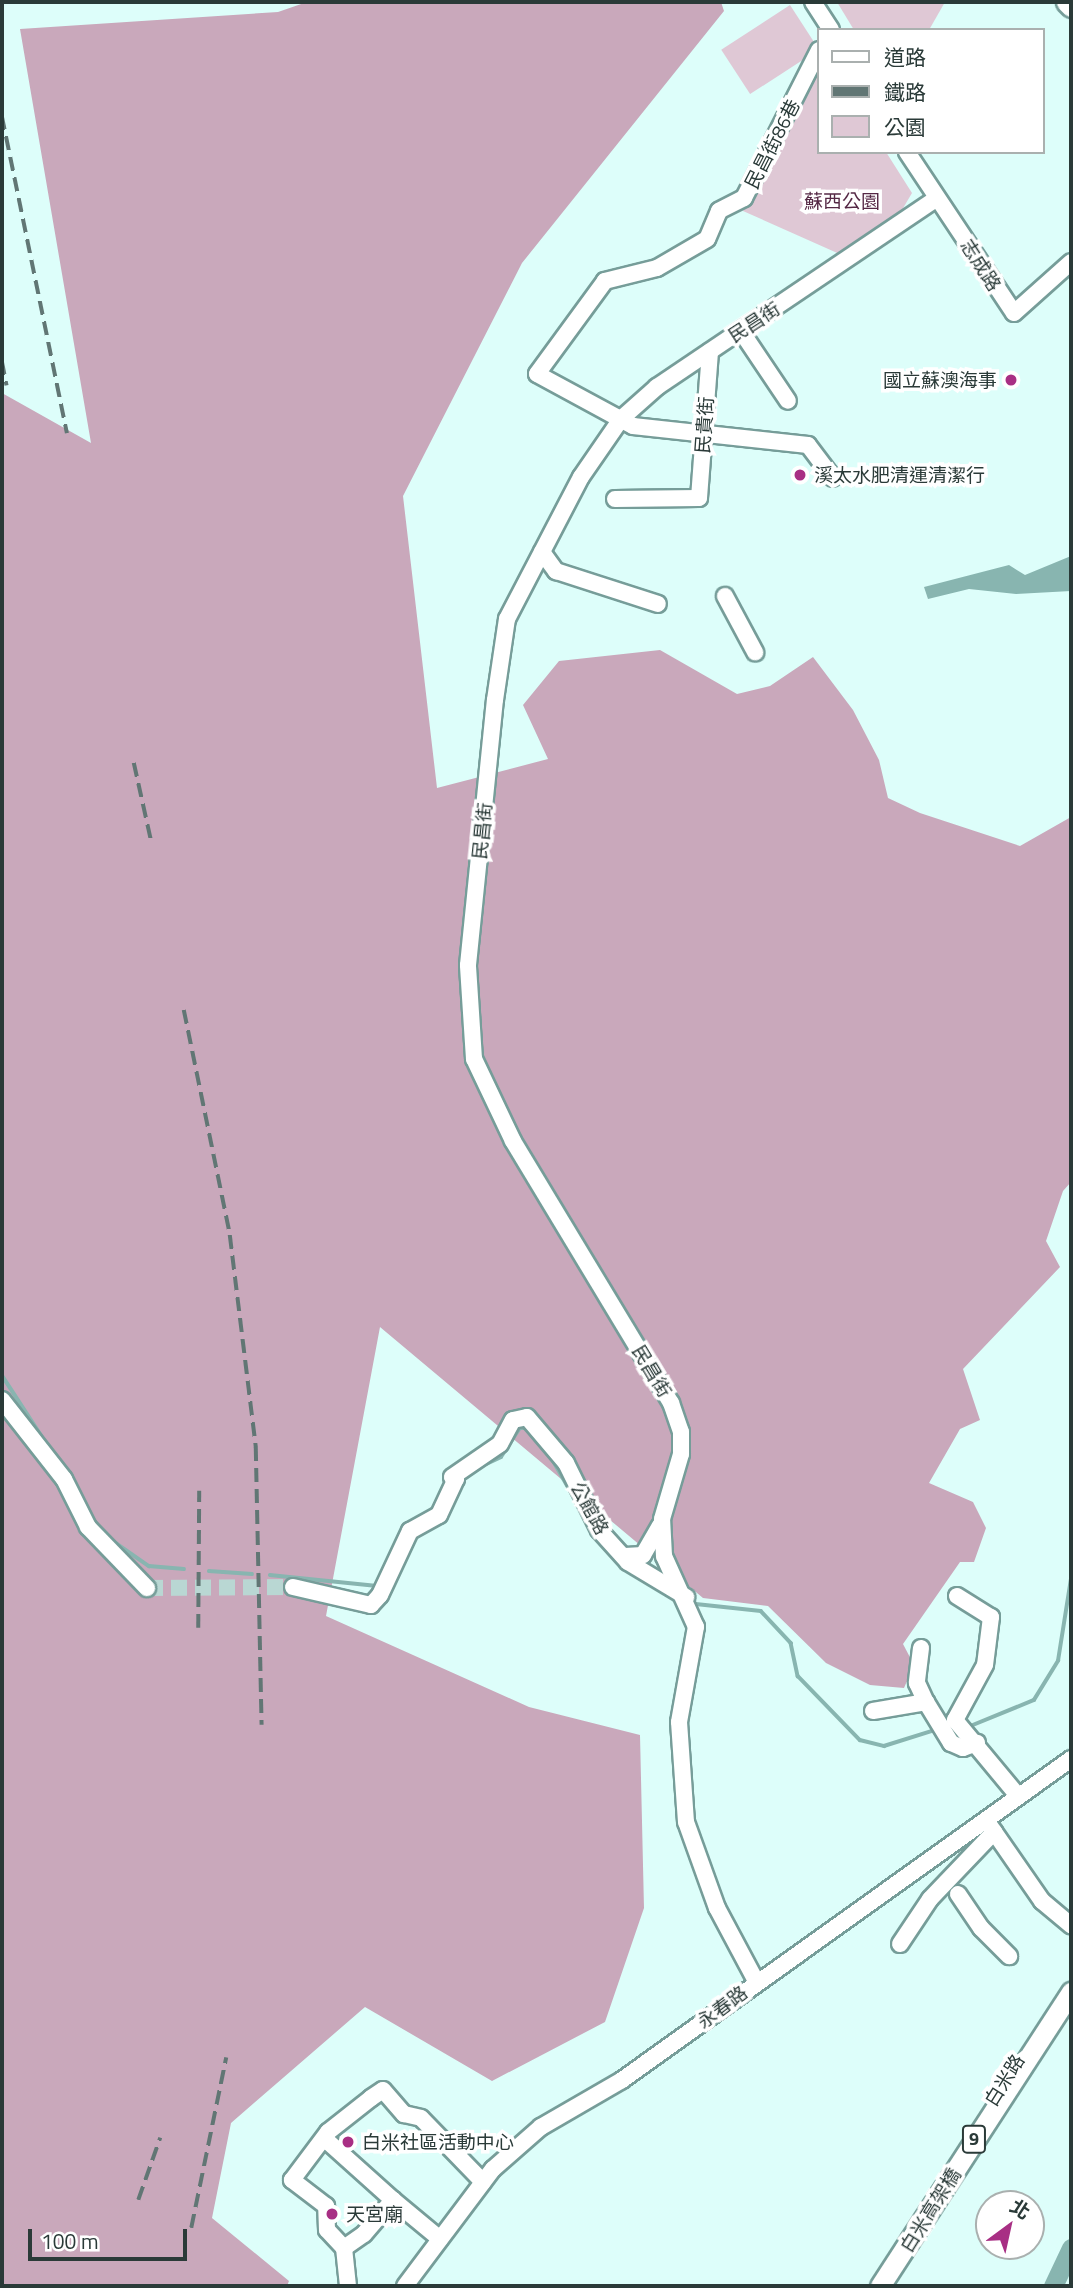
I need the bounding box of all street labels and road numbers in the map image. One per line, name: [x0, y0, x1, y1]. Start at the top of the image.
street label: 民昌街86巷: [740, 95, 804, 193]
street label: 志成路: [956, 235, 1006, 295]
street label: 民昌街: [724, 297, 784, 347]
street label: 民貴街: [691, 396, 717, 454]
street label: 民昌街: [468, 801, 496, 861]
street label: 民昌街: [628, 1341, 676, 1401]
street label: 公館路: [566, 1478, 614, 1538]
street label: 永春路: [692, 1981, 752, 2033]
street label: 白米路: [979, 2050, 1029, 2110]
road number: 9: [962, 2124, 986, 2154]
street label: 白米高架橋: [895, 2164, 965, 2256]

